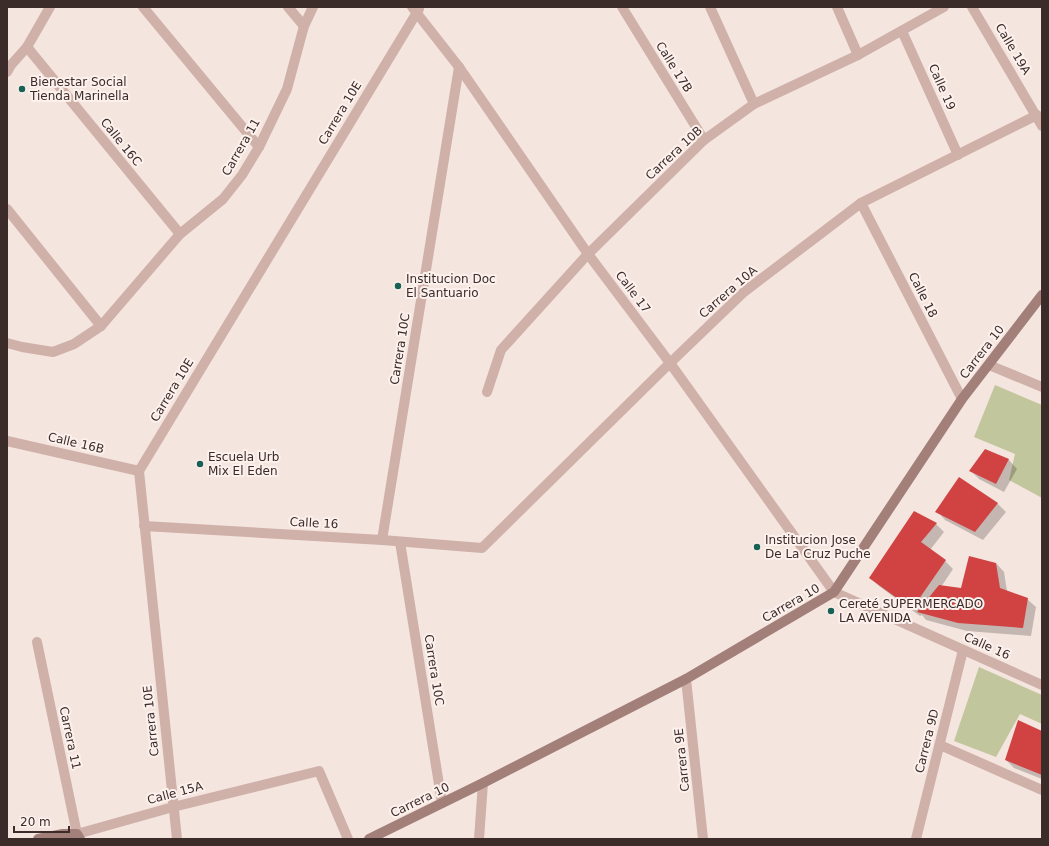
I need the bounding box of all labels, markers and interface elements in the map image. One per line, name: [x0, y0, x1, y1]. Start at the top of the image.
street label: Calle 19A: [992, 21, 1034, 78]
street label: Calle 17B: [653, 39, 695, 95]
street label: Calle 19: [926, 62, 958, 112]
place label: Bienestar Social Tienda Marinella: [29, 75, 129, 103]
street label: Carrera 10E: [316, 79, 364, 147]
marker: Bienestar Social Tienda Marinella: [17, 84, 27, 94]
street label: Calle 16C: [98, 115, 144, 169]
street label: Carrera 11: [219, 116, 263, 178]
street label: Carrera 10B: [643, 123, 705, 183]
street label: Carrera 10A: [696, 263, 760, 321]
street label: Calle 17: [613, 268, 653, 316]
street label: Calle 18: [906, 270, 940, 320]
place label: Institucion Doc El Santuario: [406, 272, 496, 300]
marker: Institucion Doc El Santuario: [393, 281, 403, 291]
street label: Carrera 10C: [387, 312, 413, 386]
street label: Carrera 10: [957, 323, 1007, 381]
street label: Carrera 10E: [148, 356, 196, 424]
street label: Calle 16B: [47, 430, 105, 456]
place label: Escuela Urb Mix El Eden: [208, 450, 279, 478]
marker: Escuela Urb Mix El Eden: [195, 459, 205, 469]
street label: Calle 16: [289, 515, 339, 531]
place label: Institucion Jose De La Cruz Puche: [765, 533, 871, 561]
marker: Institucion Jose De La Cruz Puche: [752, 542, 762, 552]
street label: Carrera 10: [760, 581, 822, 625]
place label: Cereté SUPERMERCADO LA AVENIDA: [839, 597, 983, 625]
marker: Cereté SUPERMERCADO LA AVENIDA: [826, 606, 836, 616]
street label: Calle 16: [962, 630, 1012, 662]
street label: Carrera 10C: [421, 633, 447, 707]
street label: Carrera 10E: [140, 685, 162, 757]
street label: Carrera 11: [57, 705, 83, 771]
street label: Carrera 9D: [912, 708, 942, 774]
street label: Carrera 9E: [672, 728, 692, 792]
street label: Calle 15A: [146, 779, 205, 807]
street label: Carrera 10: [388, 780, 452, 820]
scale bar: [14, 808, 69, 834]
text: 20 m: [20, 815, 51, 829]

